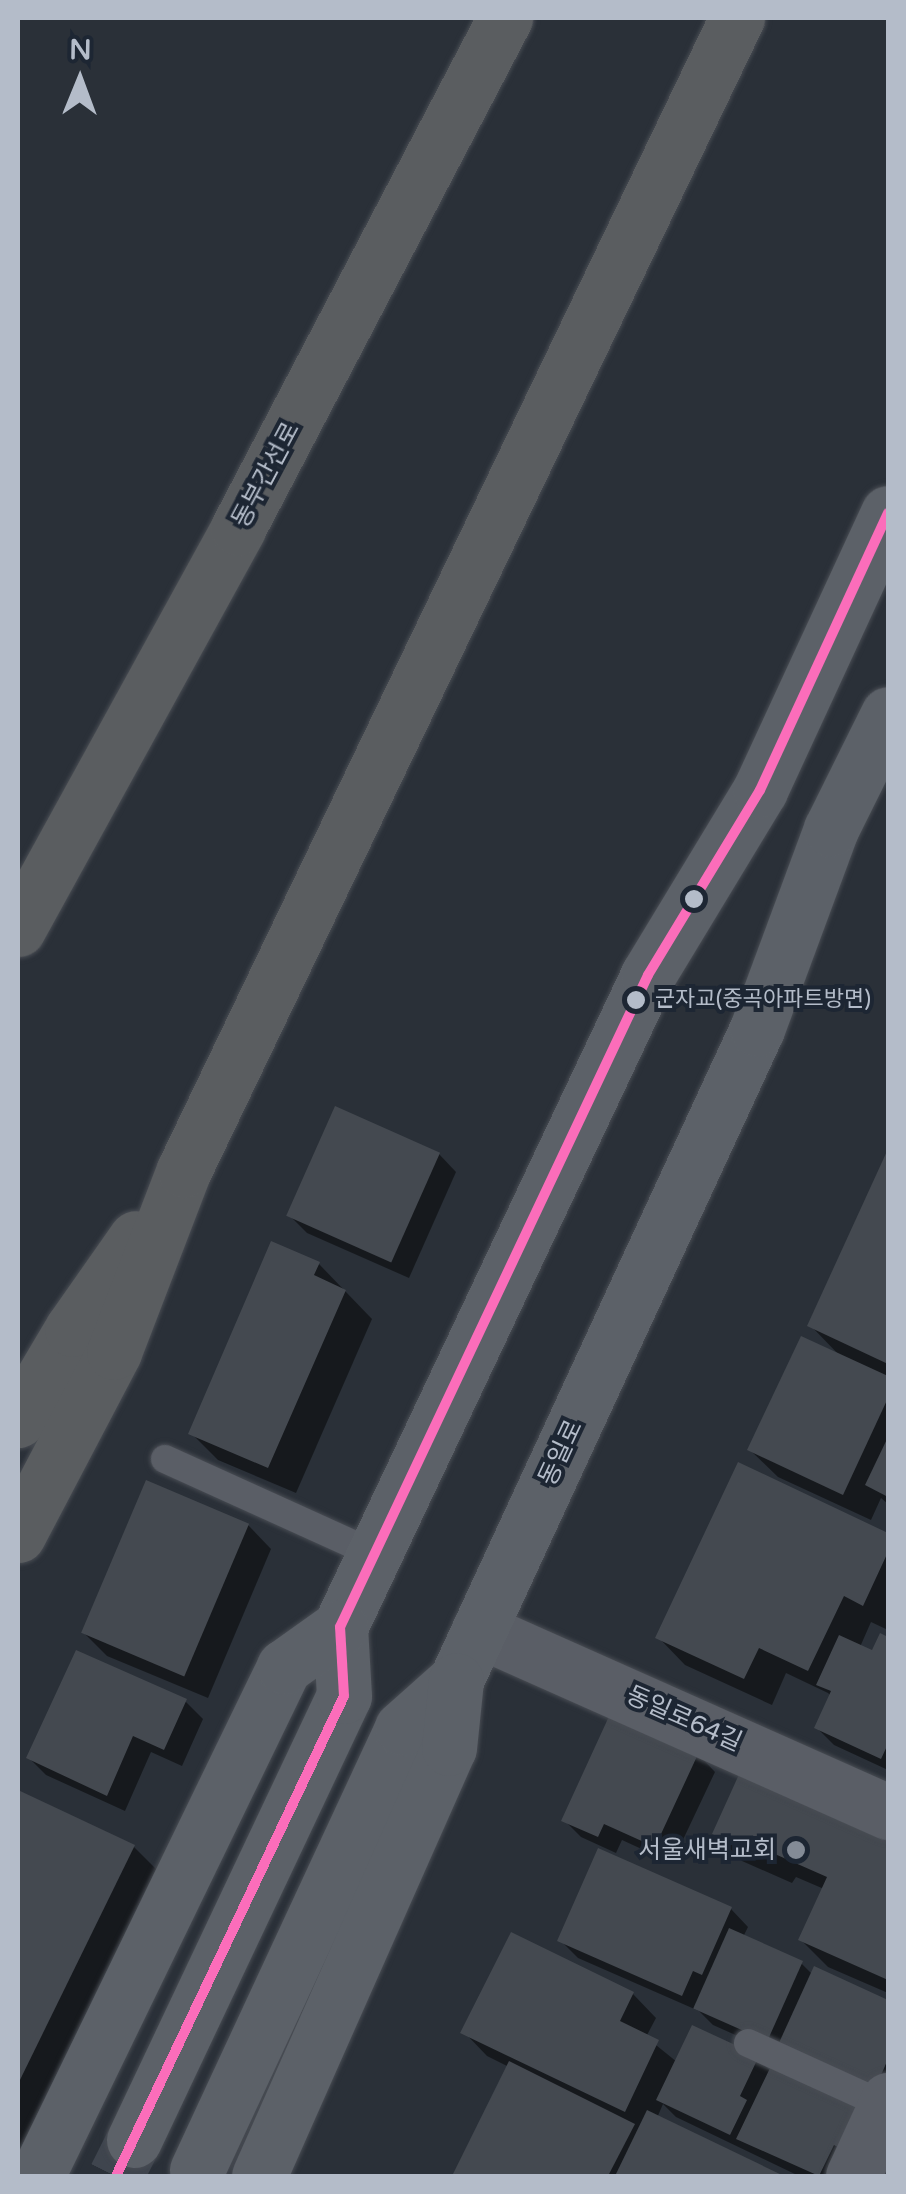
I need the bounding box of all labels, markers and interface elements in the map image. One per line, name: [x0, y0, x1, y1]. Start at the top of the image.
north arrow: [30, 30, 130, 130]
text: N: [69, 33, 92, 67]
street label: 동부간선로: [226, 417, 306, 533]
unlabelled marker: [684, 889, 704, 909]
place label: 군자교(중곡아파트방면): [655, 987, 871, 1013]
marker: 군자교(중곡아파트방면): [626, 990, 646, 1010]
street label: 동일로: [533, 1415, 589, 1491]
street label: 동일로64길: [622, 1680, 746, 1758]
place label: 서울새벽교회: [638, 1835, 776, 1865]
marker: 서울새벽교회: [785, 1839, 807, 1861]

